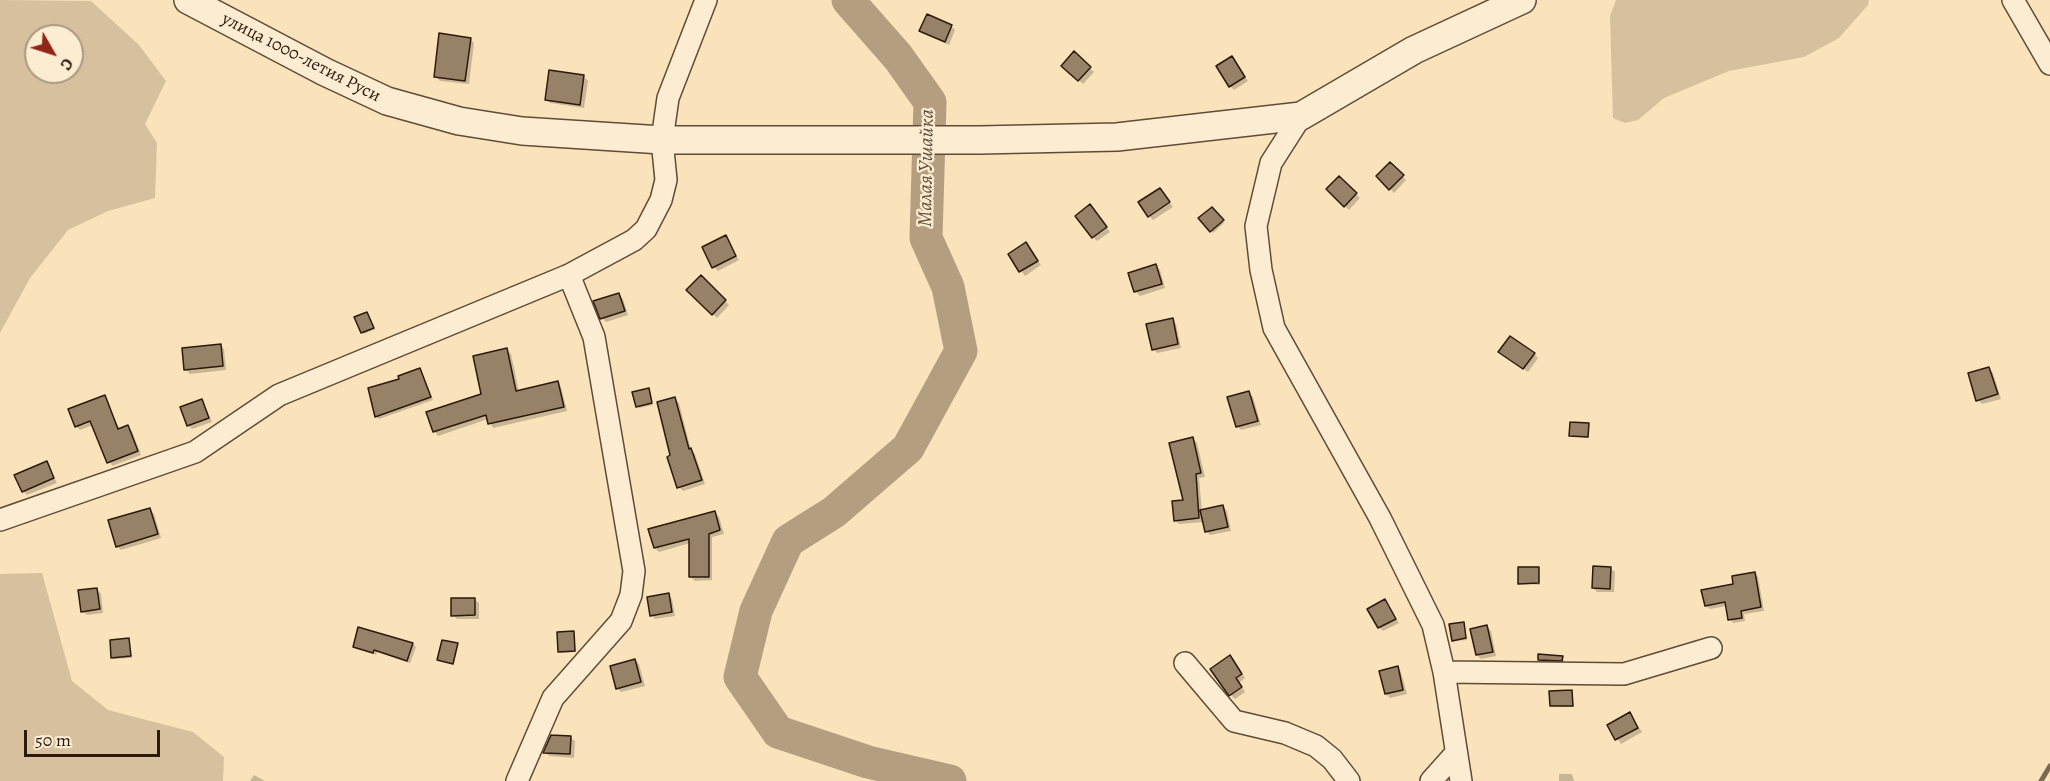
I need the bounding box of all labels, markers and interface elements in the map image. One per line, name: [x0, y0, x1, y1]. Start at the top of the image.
street label: улица 1000-летия Руси: [218, 9, 384, 107]
north arrow: [24, 24, 84, 84]
text: С: [55, 53, 78, 75]
water label: Малая Ушайка: [914, 109, 940, 227]
scale bar: [27, 718, 164, 756]
text: 50 m: [35, 728, 71, 752]

